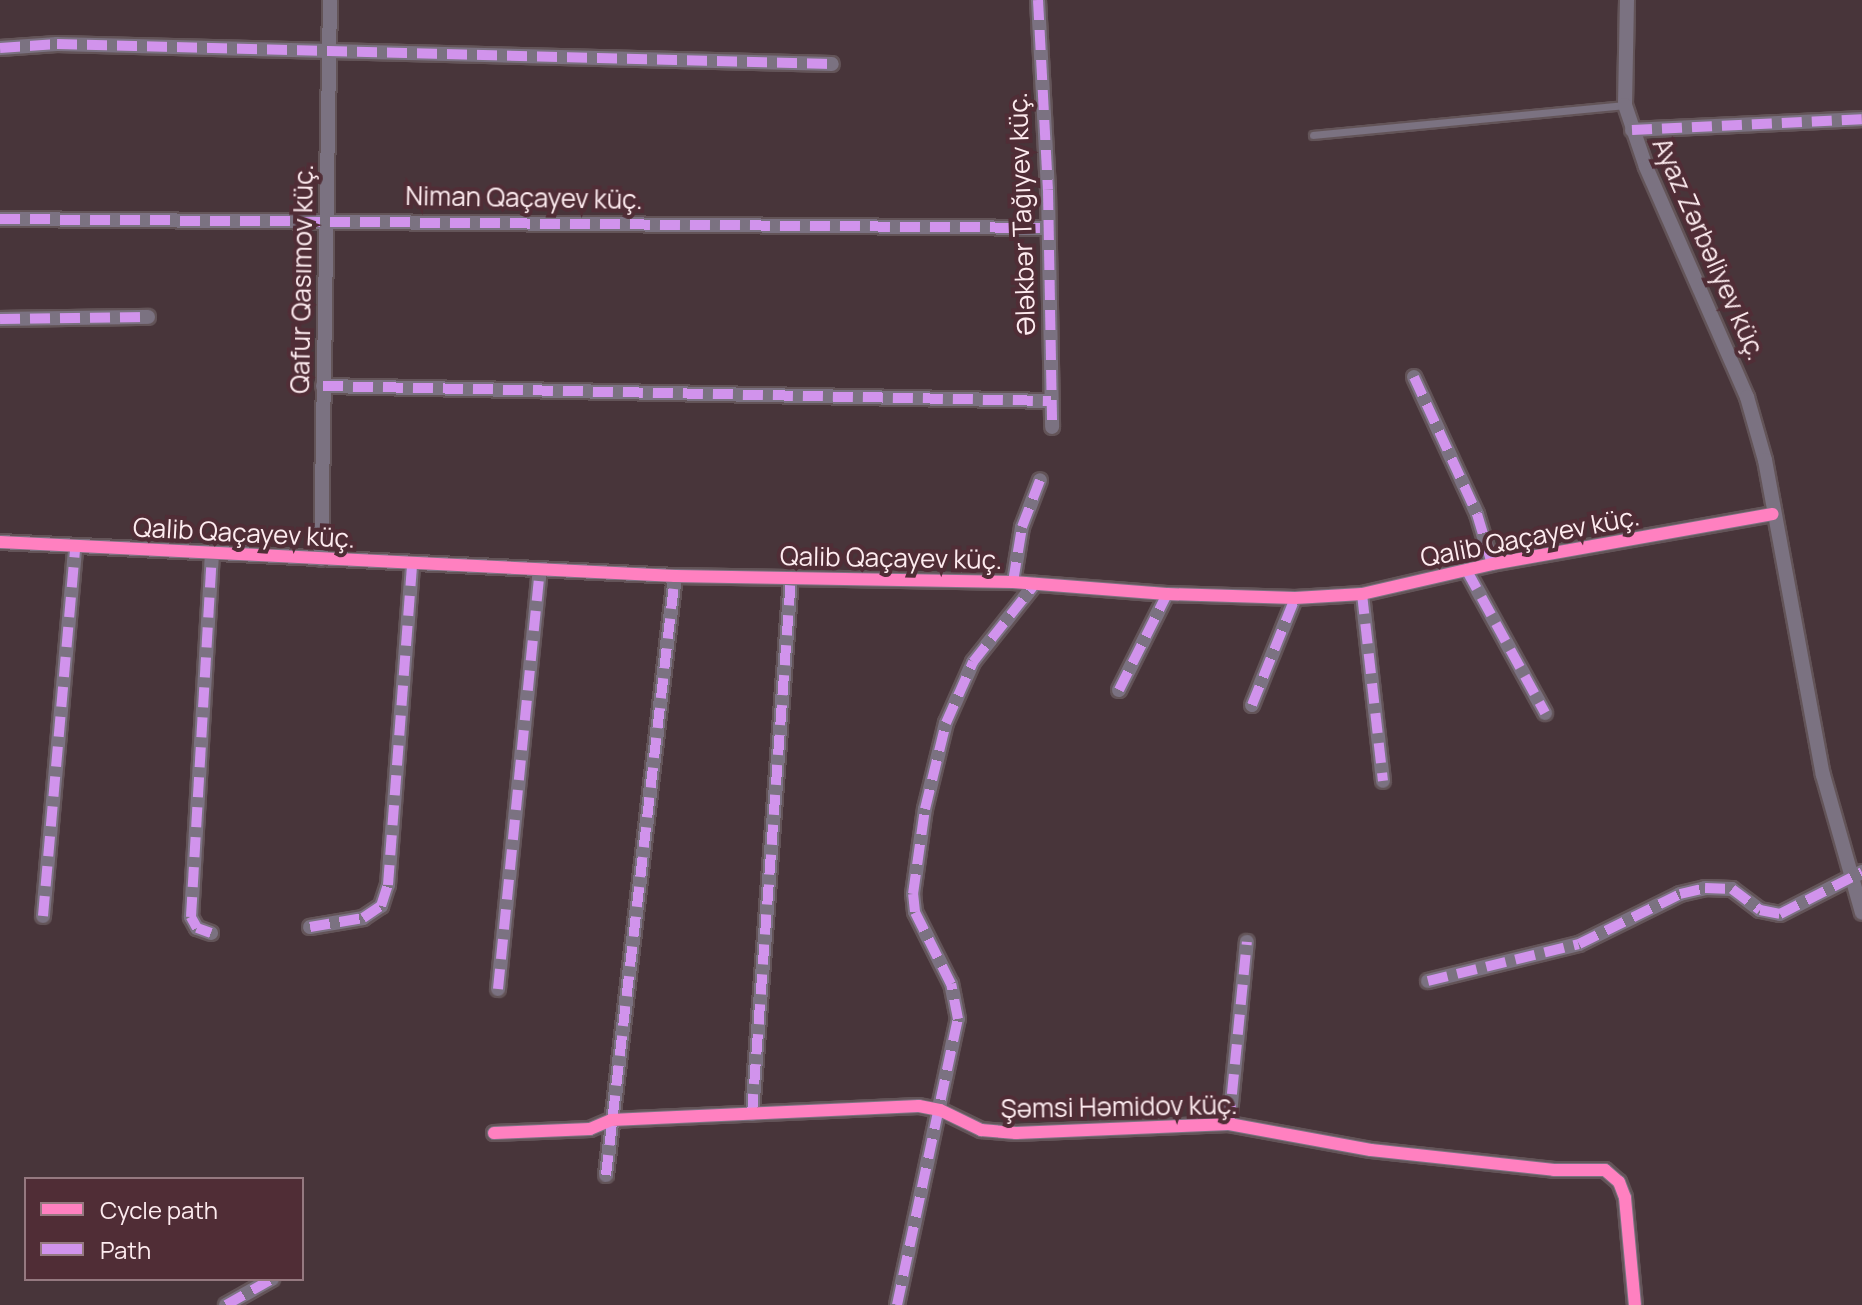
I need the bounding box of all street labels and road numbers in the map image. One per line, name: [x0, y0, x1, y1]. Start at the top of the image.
street label: Ələkbər Tağıyev küç.: [1002, 92, 1042, 336]
street label: Ayaz Zərbəliyev küç.: [1646, 133, 1772, 365]
street label: Qafur Qasımov küç.: [284, 164, 320, 394]
street label: Niman Qaçayev küç.: [405, 180, 643, 216]
street label: Qalib Qaçayev küç.: [1418, 500, 1642, 574]
street label: Qalib Qaçayev küç.: [132, 512, 356, 554]
street label: Qalib Qaçayev küç.: [780, 540, 1002, 576]
street label: Şəmsi Həmidov küç.: [1000, 1089, 1238, 1125]

